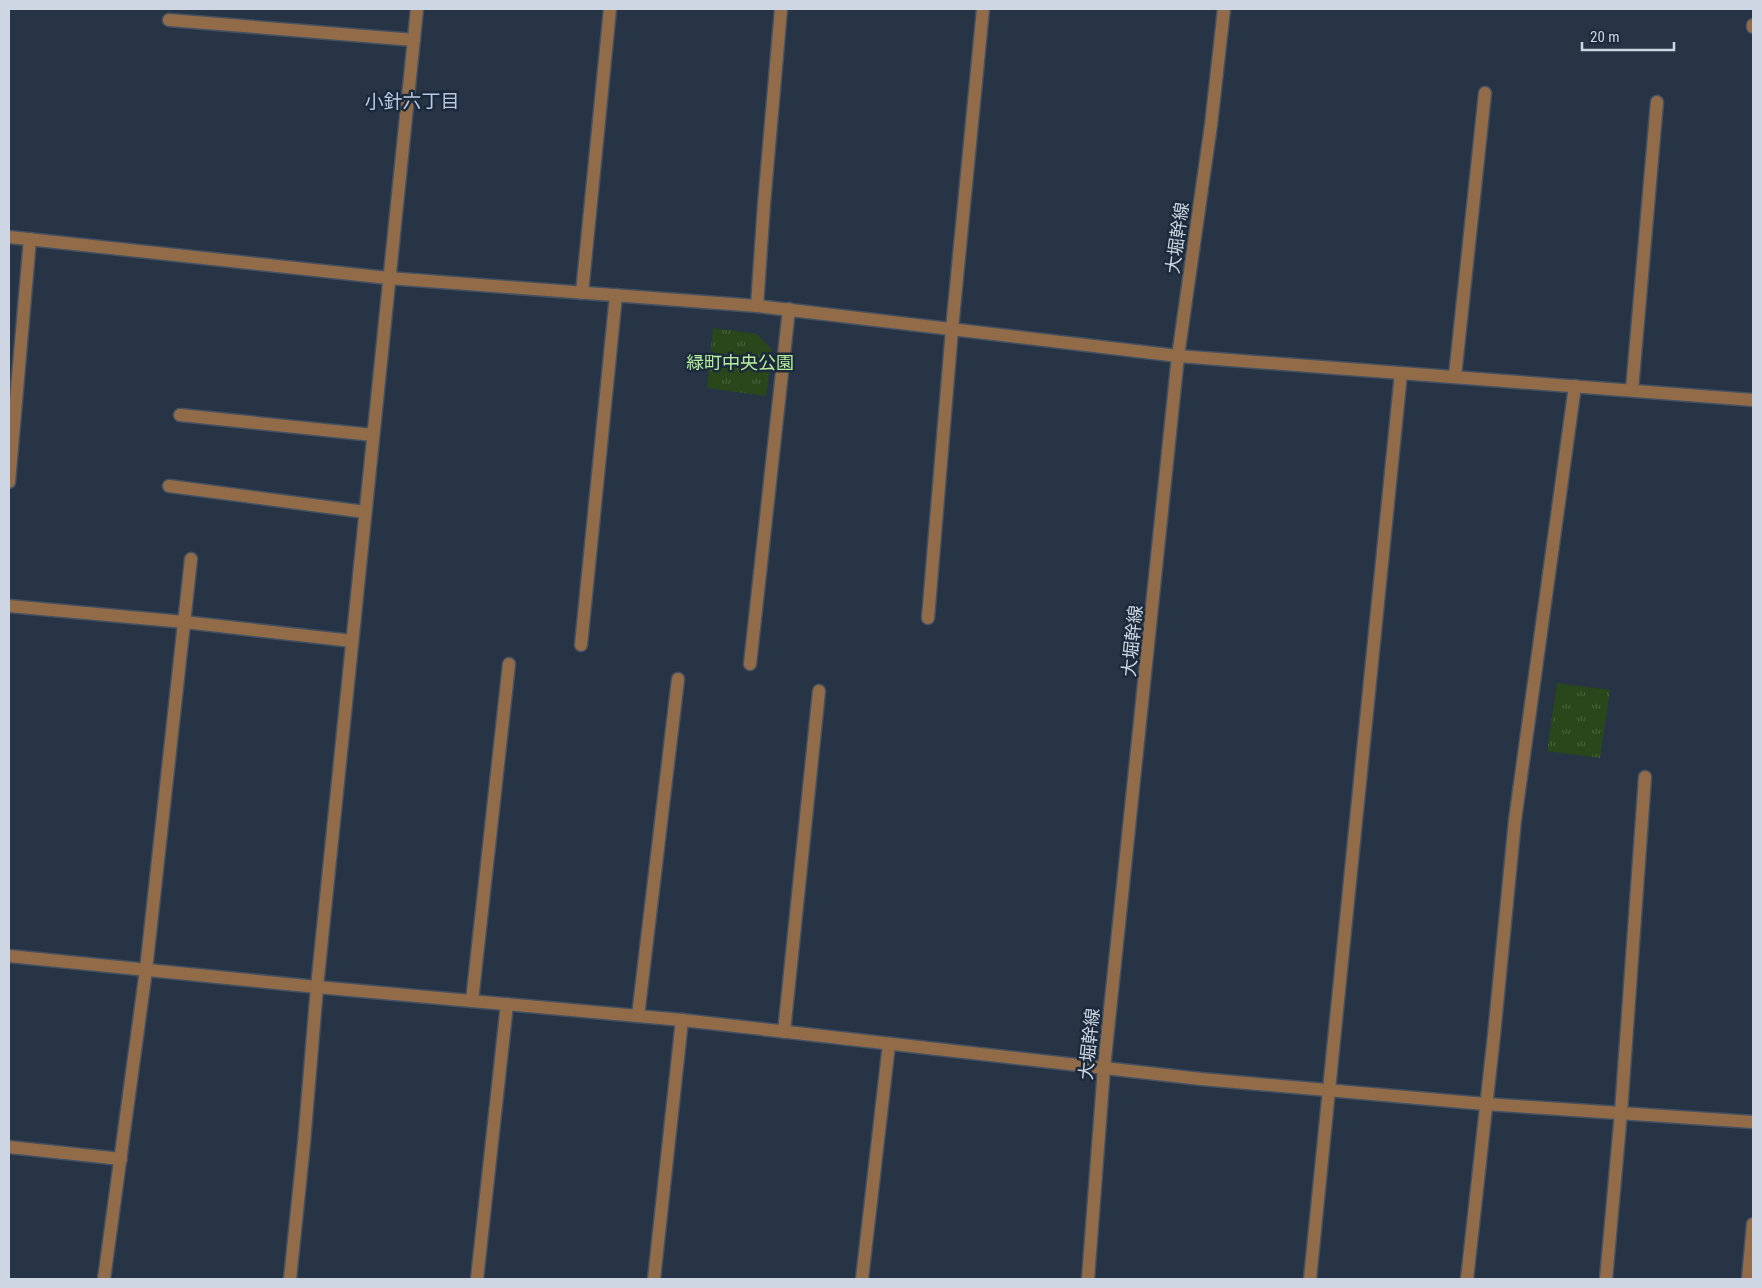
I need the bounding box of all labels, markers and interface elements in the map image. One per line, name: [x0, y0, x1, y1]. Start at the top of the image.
scale bar: [1582, 20, 1674, 52]
text: 20 m: [1590, 28, 1620, 46]
district label: 小針六丁目: [364, 90, 460, 113]
street label: 大堀幹線: [1162, 201, 1192, 275]
park label: 緑町中央公園: [686, 352, 794, 373]
street label: 大堀幹線: [1118, 604, 1146, 678]
street label: 大堀幹線: [1075, 1007, 1103, 1081]

